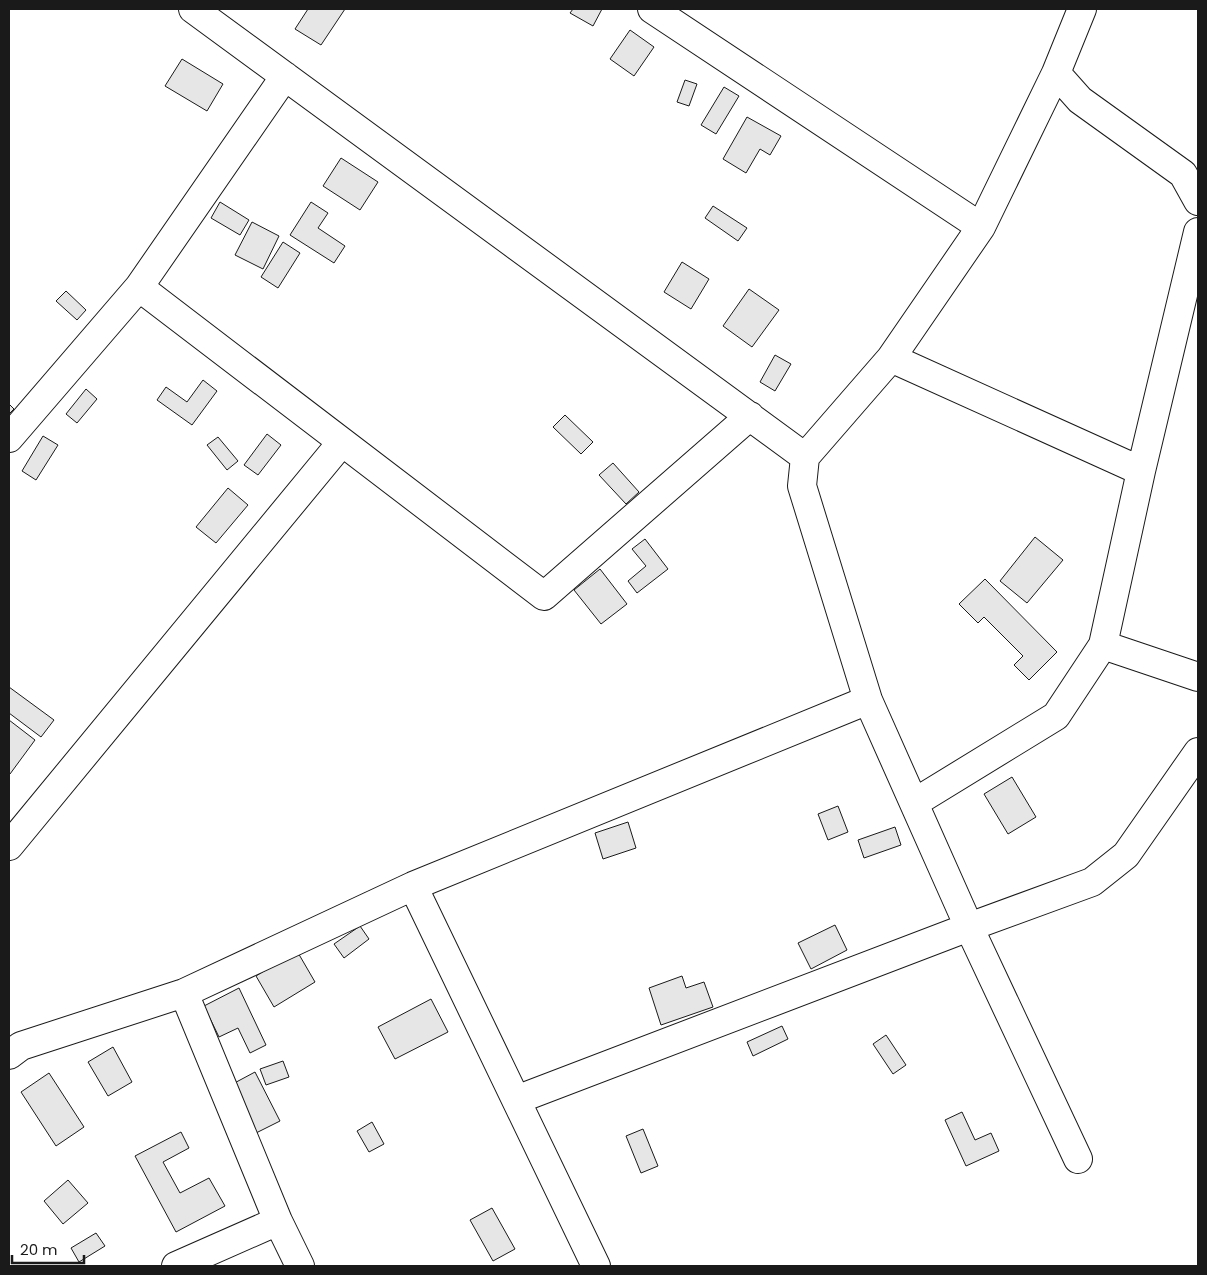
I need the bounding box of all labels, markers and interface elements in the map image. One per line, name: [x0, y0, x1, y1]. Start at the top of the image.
scale bar: [12, 1232, 85, 1264]
text: 20 m: [20, 1239, 58, 1260]

